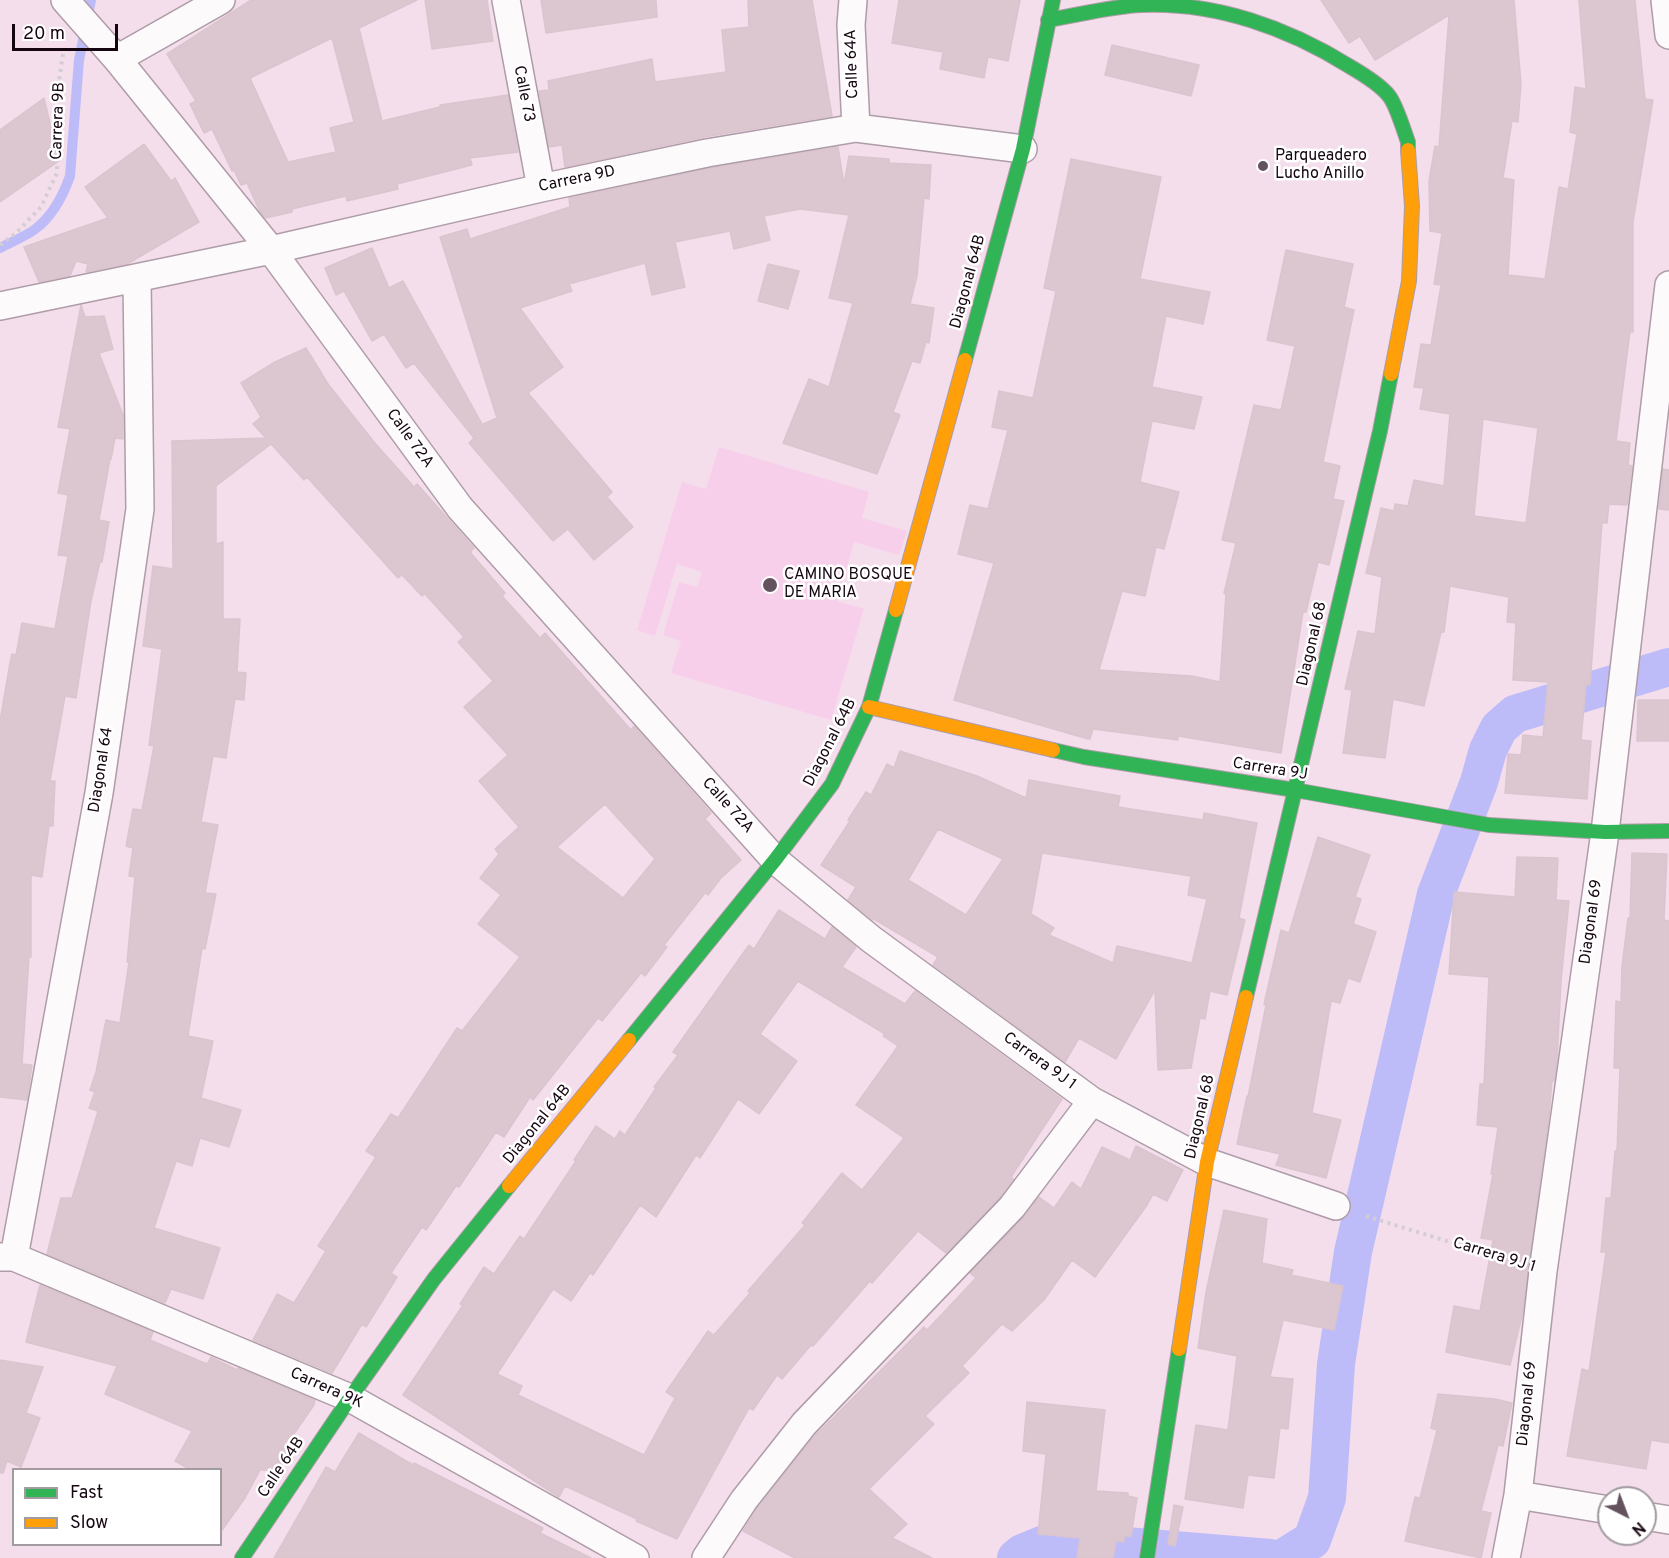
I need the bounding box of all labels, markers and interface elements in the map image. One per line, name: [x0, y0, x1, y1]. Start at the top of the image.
scale bar: [15, 12, 122, 50]
text: 20 m: [23, 23, 65, 46]
street label: Calle 64A: [842, 29, 864, 99]
street label: Calle 73: [508, 64, 538, 124]
street label: Carrera 9B: [48, 82, 70, 160]
place label: Parqueadero Lucho Anillo: [1275, 147, 1367, 185]
marker: Parqueadero Lucho Anillo: [1256, 159, 1270, 173]
street label: Carrera 9D: [537, 162, 617, 198]
street label: Diagonal 64B: [947, 233, 991, 331]
street label: Calle 72A: [381, 406, 437, 472]
place label: CAMINO BOSQUE DE MARIA: [784, 566, 913, 604]
marker: CAMINO BOSQUE DE MARIA: [761, 576, 779, 594]
street label: Diagonal 68: [1294, 600, 1332, 688]
street label: Diagonal 64B: [800, 695, 862, 791]
street label: Diagonal 64: [86, 726, 118, 814]
street label: Carrera 9J: [1231, 755, 1309, 785]
street label: Calle 72A: [697, 774, 757, 838]
street label: Diagonal 69: [1577, 878, 1607, 966]
street label: Carrera 9J 1: [999, 1029, 1079, 1095]
street label: Diagonal 68: [1182, 1073, 1220, 1161]
street label: Diagonal 64B: [500, 1081, 576, 1169]
street label: Carrera 9J 1: [1450, 1234, 1538, 1278]
street label: Diagonal 69: [1514, 1361, 1542, 1447]
street label: Carrera 9K: [287, 1364, 365, 1414]
street label: Calle 64B: [255, 1434, 309, 1502]
legend: [12, 1468, 222, 1546]
text: Fast: [70, 1482, 103, 1505]
north arrow: [1597, 1486, 1657, 1546]
text: Slow: [70, 1512, 108, 1535]
text: N: [1627, 1517, 1649, 1539]

